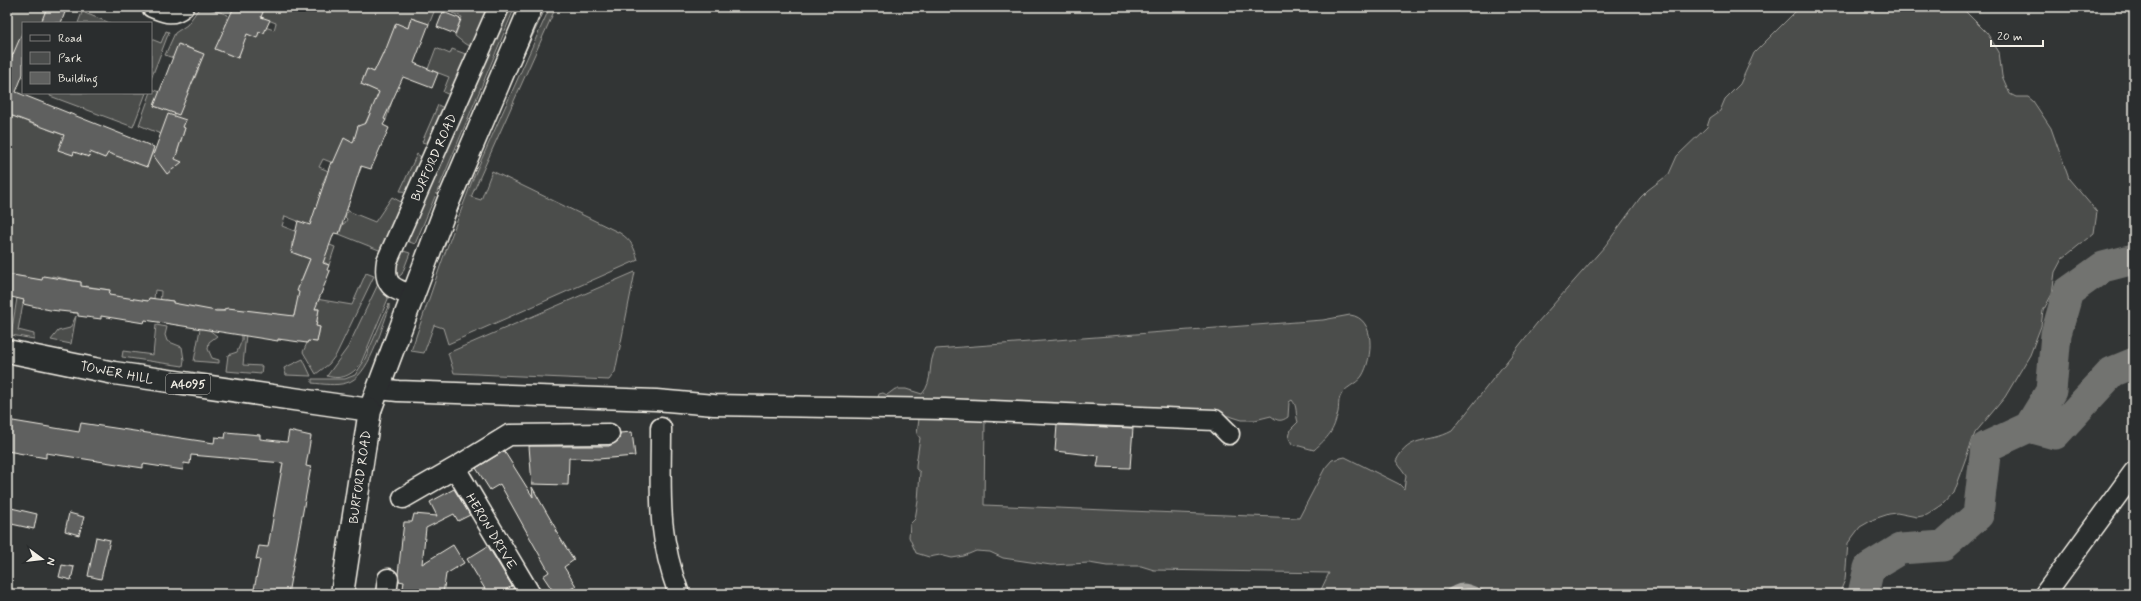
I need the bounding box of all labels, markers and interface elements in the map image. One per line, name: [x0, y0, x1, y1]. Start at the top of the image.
legend: [22, 22, 152, 94]
scale bar: [1991, 22, 2043, 48]
text: 20 m: [1997, 29, 2023, 45]
text: Road: [58, 31, 82, 47]
text: Park: [58, 51, 82, 67]
text: Building: [58, 71, 98, 88]
street label: BURFORD ROAD: [408, 111, 461, 204]
street label: TOWER HILL: [78, 358, 155, 389]
road number: A4095: [166, 374, 210, 394]
street label: BURFORD ROAD: [346, 430, 375, 525]
street label: HERON DRIVE: [461, 491, 520, 573]
north arrow: [22, 539, 62, 579]
text: N: [43, 556, 58, 567]

